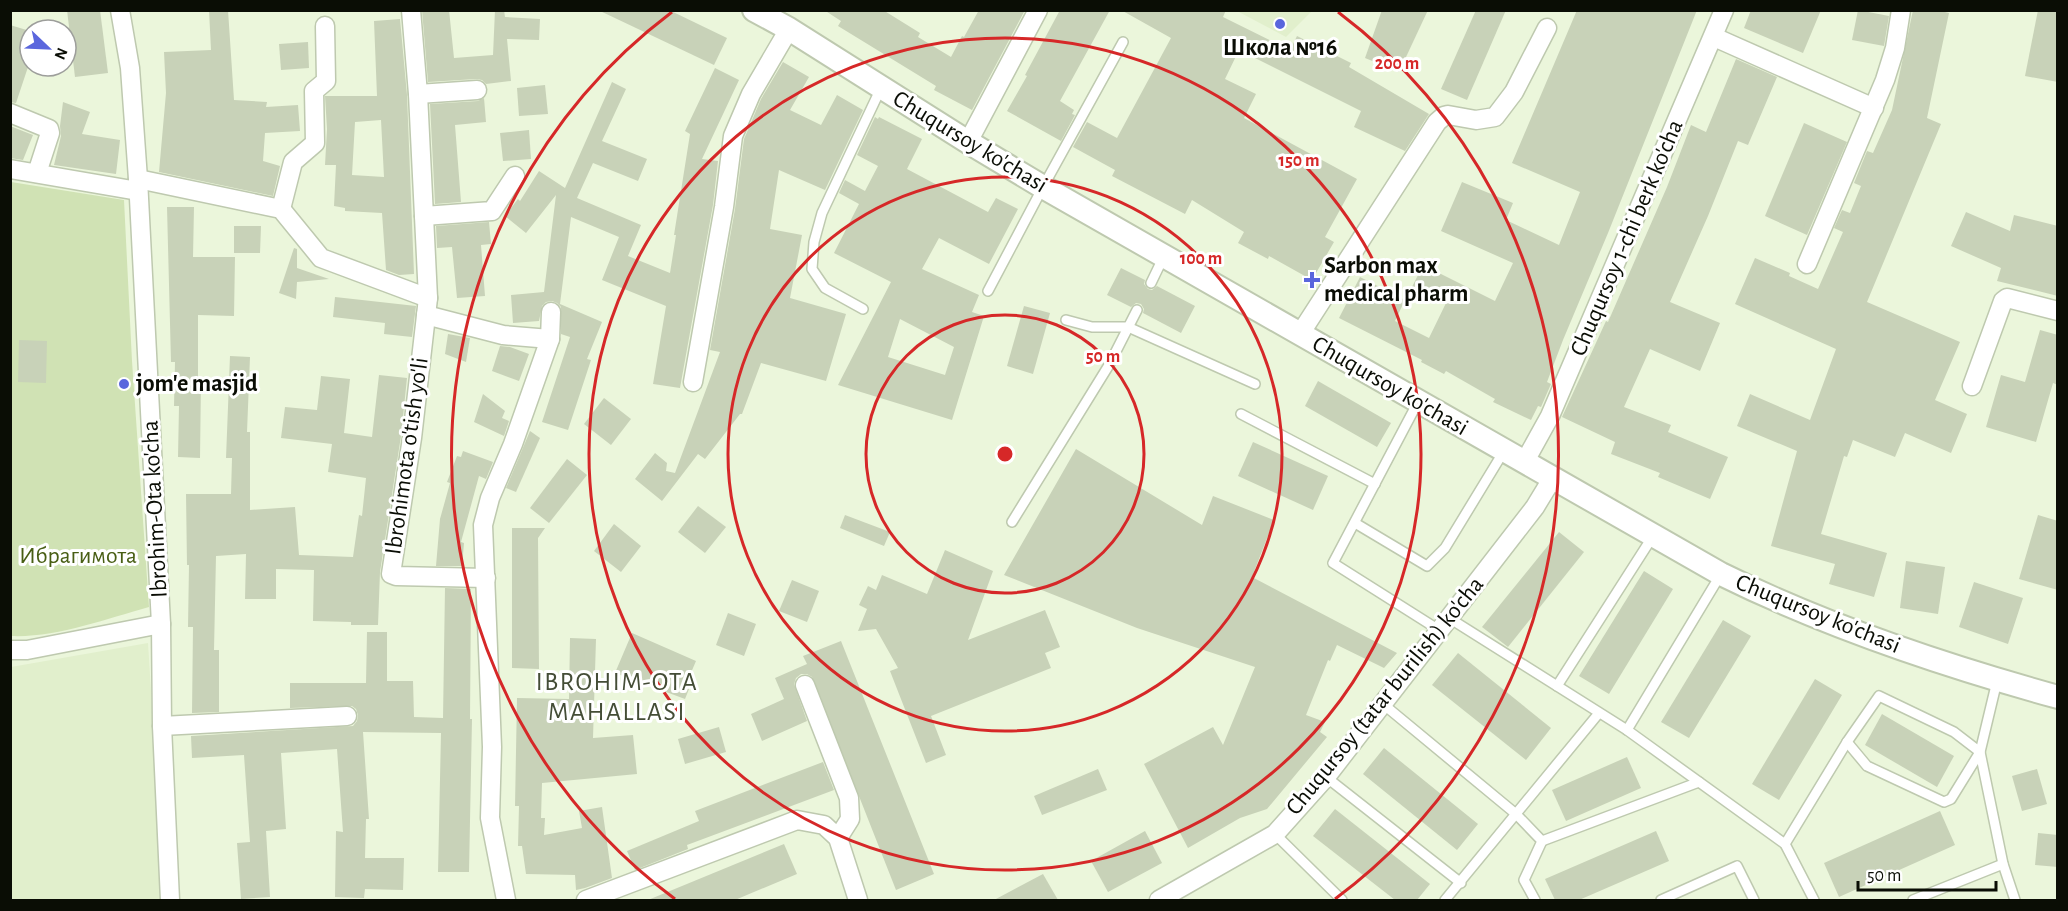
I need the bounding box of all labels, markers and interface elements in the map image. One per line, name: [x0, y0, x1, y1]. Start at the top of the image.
marker: Школа №16: [1273, 17, 1287, 31]
north arrow: [18, 18, 78, 78]
place label: Школа №16: [1223, 36, 1337, 60]
text: N: [51, 45, 70, 62]
text: 200 m: [1375, 55, 1419, 73]
street label: Chuqursoy ko'chasi: [889, 87, 1051, 197]
street label: Chuqursoy 1-chi berk ko'cha: [1566, 116, 1688, 360]
text: 150 m: [1279, 152, 1319, 170]
text: 100 m: [1180, 250, 1222, 268]
place label: Sarbon max medical pharm: [1324, 254, 1468, 306]
marker: Sarbon max medical pharm: [1305, 273, 1319, 287]
street label: Chuqursoy ko'chasi: [1308, 332, 1472, 440]
text: 50 m: [1086, 348, 1120, 366]
street label: Ibrohimota o'tish yo'li: [381, 356, 433, 556]
place label: jom'e masjid: [136, 372, 258, 396]
marker: jom'e masjid: [117, 377, 131, 391]
street label: Ibrohim-Ota ko'cha: [138, 420, 172, 598]
centre of rings: [995, 444, 1015, 464]
park label: Ибрагимота: [19, 544, 137, 568]
street label: Chuqursoy ko'chasi: [1732, 570, 1904, 658]
street label: Chuqursoy (tatar burilish) ko'cha: [1282, 572, 1488, 820]
district label: IBROHIM-OTA MAHALLASI: [536, 669, 698, 725]
scale bar: [1858, 854, 1996, 892]
text: 50 m: [1867, 867, 1901, 885]

